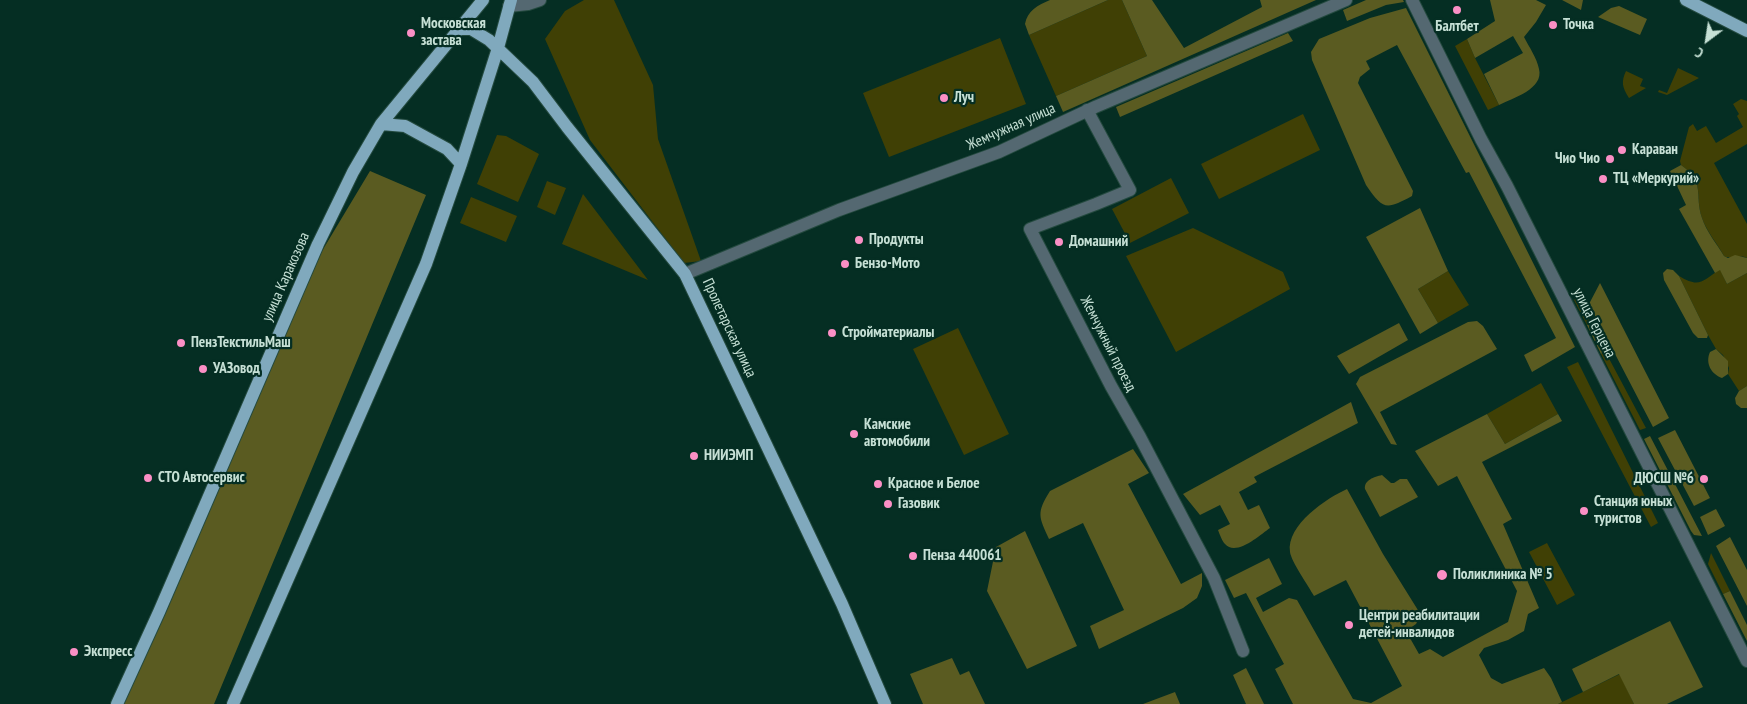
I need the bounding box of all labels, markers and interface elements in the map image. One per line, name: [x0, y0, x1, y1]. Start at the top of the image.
marker: Балтбет: [1451, 4, 1463, 16]
place label: Московская застава: [421, 15, 486, 50]
north arrow: [1682, 15, 1732, 65]
place label: Точка: [1563, 16, 1594, 34]
place label: Балтбет: [1435, 18, 1479, 36]
marker: Точка: [1547, 19, 1559, 31]
marker: Московская застава: [405, 27, 417, 39]
text: С: [1692, 43, 1707, 62]
place label: Луч: [954, 89, 974, 107]
marker: Луч: [938, 92, 950, 104]
street label: Жемчужная улица: [964, 99, 1058, 155]
place label: Караван: [1632, 141, 1678, 159]
marker: Караван: [1616, 144, 1628, 156]
place label: Чио Чио: [1555, 150, 1600, 168]
marker: Чио Чио: [1604, 153, 1616, 165]
place label: ТЦ «Меркурий»: [1613, 170, 1699, 188]
marker: ТЦ «Меркурий»: [1597, 173, 1609, 185]
street label: улица Каракозова: [258, 230, 314, 324]
place label: Продукты: [869, 231, 924, 249]
place label: Домашний: [1069, 233, 1128, 251]
marker: Продукты: [853, 234, 865, 246]
marker: Домашний: [1053, 236, 1065, 248]
place label: Бензо-Мото: [855, 255, 920, 273]
marker: Бензо-Мото: [839, 258, 851, 270]
street label: Пролетарская улица: [698, 276, 760, 380]
street label: улица Герцена: [1569, 285, 1619, 361]
street label: Жемчужный проезд: [1076, 293, 1140, 395]
place label: Стройматериалы: [842, 324, 934, 342]
marker: Стройматериалы: [826, 327, 838, 339]
place label: ПензТекстильМаш: [191, 334, 291, 352]
marker: ПензТекстильМаш: [175, 337, 187, 349]
place label: УАЗовод: [213, 360, 260, 378]
marker: УАЗовод: [197, 363, 209, 375]
place label: Камские автомобили: [864, 416, 930, 451]
marker: Камские автомобили: [848, 428, 860, 440]
place label: НИИЭМП: [704, 447, 753, 465]
marker: НИИЭМП: [688, 450, 700, 462]
place label: СТО Автосервис: [158, 469, 245, 487]
place label: ДЮСШ №6: [1634, 470, 1694, 488]
marker: СТО Автосервис: [142, 472, 154, 484]
marker: ДЮСШ №6: [1698, 473, 1710, 485]
place label: Красное и Белое: [888, 475, 980, 493]
marker: Красное и Белое: [872, 478, 884, 490]
place label: Станция юных туристов: [1594, 493, 1672, 528]
place label: Газовик: [898, 495, 940, 513]
marker: Газовик: [882, 498, 894, 510]
marker: Станция юных туристов: [1578, 505, 1590, 517]
place label: Пенза 440061: [923, 547, 1002, 565]
marker: Пенза 440061: [907, 550, 919, 562]
place label: Поликлиника № 5: [1453, 566, 1553, 584]
marker: Поликлиника № 5: [1435, 568, 1449, 582]
place label: Центри реабилитации детей-инвалидов: [1359, 607, 1480, 642]
marker: Центри реабилитации детей-инвалидов: [1343, 619, 1355, 631]
place label: Экспресс: [84, 643, 132, 661]
marker: Экспресс: [68, 646, 80, 658]

